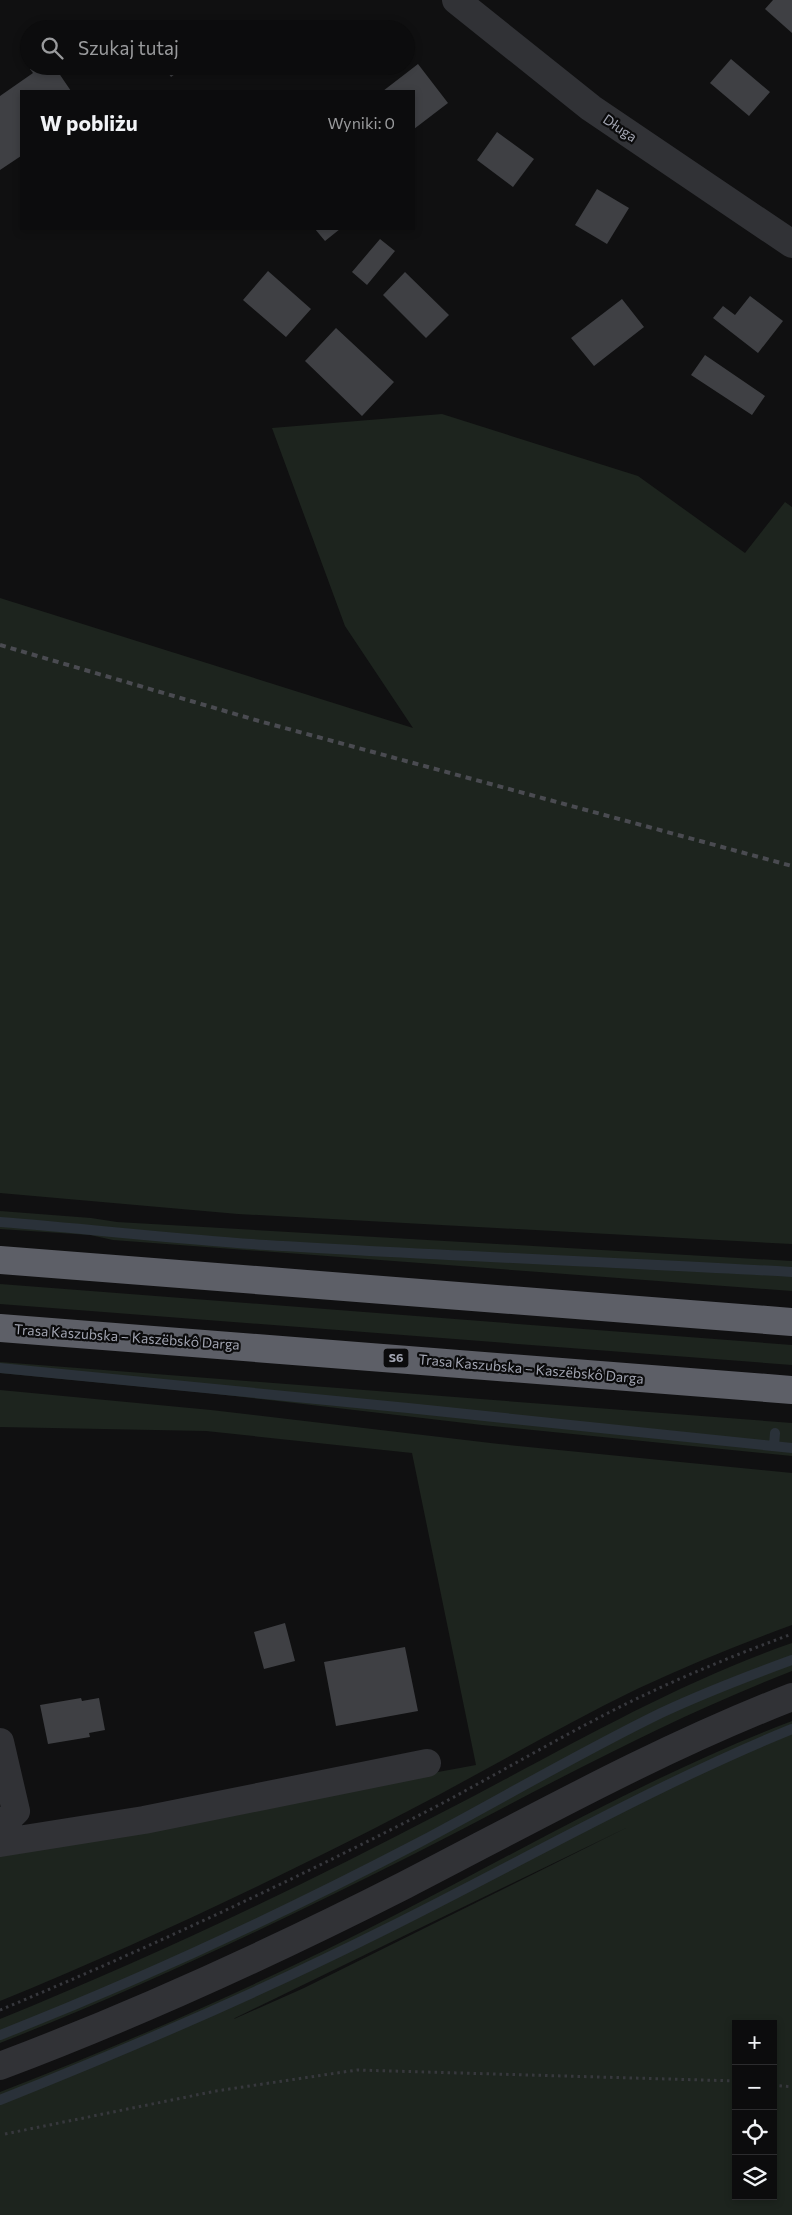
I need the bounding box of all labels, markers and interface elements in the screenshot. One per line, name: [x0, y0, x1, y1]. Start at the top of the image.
search box: [20, 20, 415, 75]
icon: search: [38, 34, 66, 62]
text: Szukaj tutaj: [78, 36, 179, 59]
text: W pobliżu: [40, 110, 138, 135]
street label: Długa: [600, 110, 640, 145]
text: Wyniki: 0: [328, 113, 395, 132]
street label: Trasa Kaszubska – Kaszëbskô Darga: [14, 1320, 240, 1353]
road number: S6: [384, 1349, 408, 1368]
street label: Trasa Kaszubska – Kaszëbskô Darga: [418, 1350, 644, 1387]
map controls: [732, 2020, 777, 2200]
button: +: [732, 2020, 777, 2065]
button: −: [732, 2065, 777, 2110]
button: locate: [732, 2110, 777, 2155]
button: layers: [732, 2155, 777, 2200]

